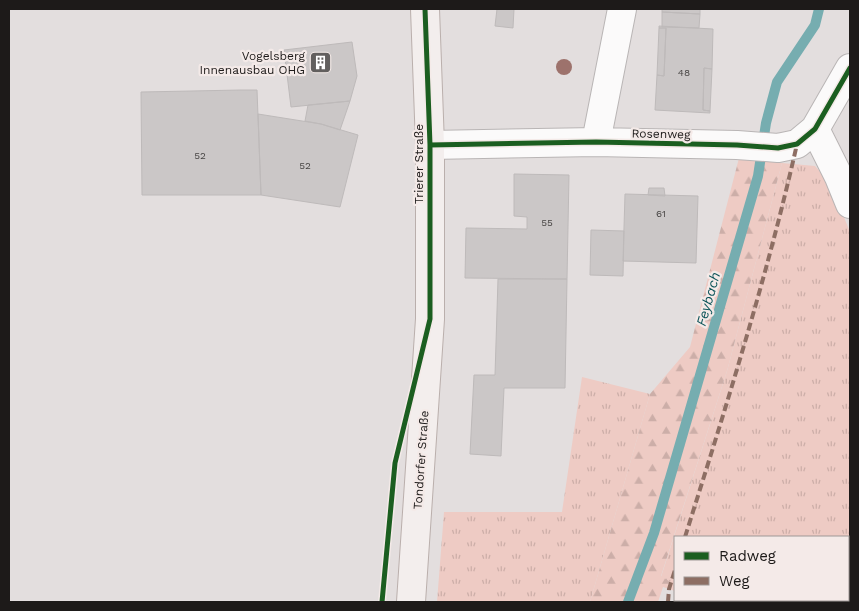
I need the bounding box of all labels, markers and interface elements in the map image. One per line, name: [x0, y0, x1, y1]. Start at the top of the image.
place label: Vogelsberg Innenausbau OHG: [199, 49, 306, 77]
building icon: Vogelsberg Innenausbau OHG: [309, 51, 333, 75]
house number: 48: [678, 67, 690, 78]
street label: Trierer Straße: [412, 124, 426, 204]
street label: Rosenweg: [632, 126, 691, 142]
house number: 52: [194, 150, 206, 161]
house number: 52: [299, 160, 311, 171]
house number: 61: [656, 208, 666, 219]
house number: 55: [541, 217, 553, 228]
water label: Feybach: [693, 270, 723, 328]
street label: Tondorfer Straße: [411, 410, 431, 510]
legend: [674, 536, 849, 601]
text: Radweg: [719, 547, 776, 565]
text: Weg: [719, 572, 750, 590]

